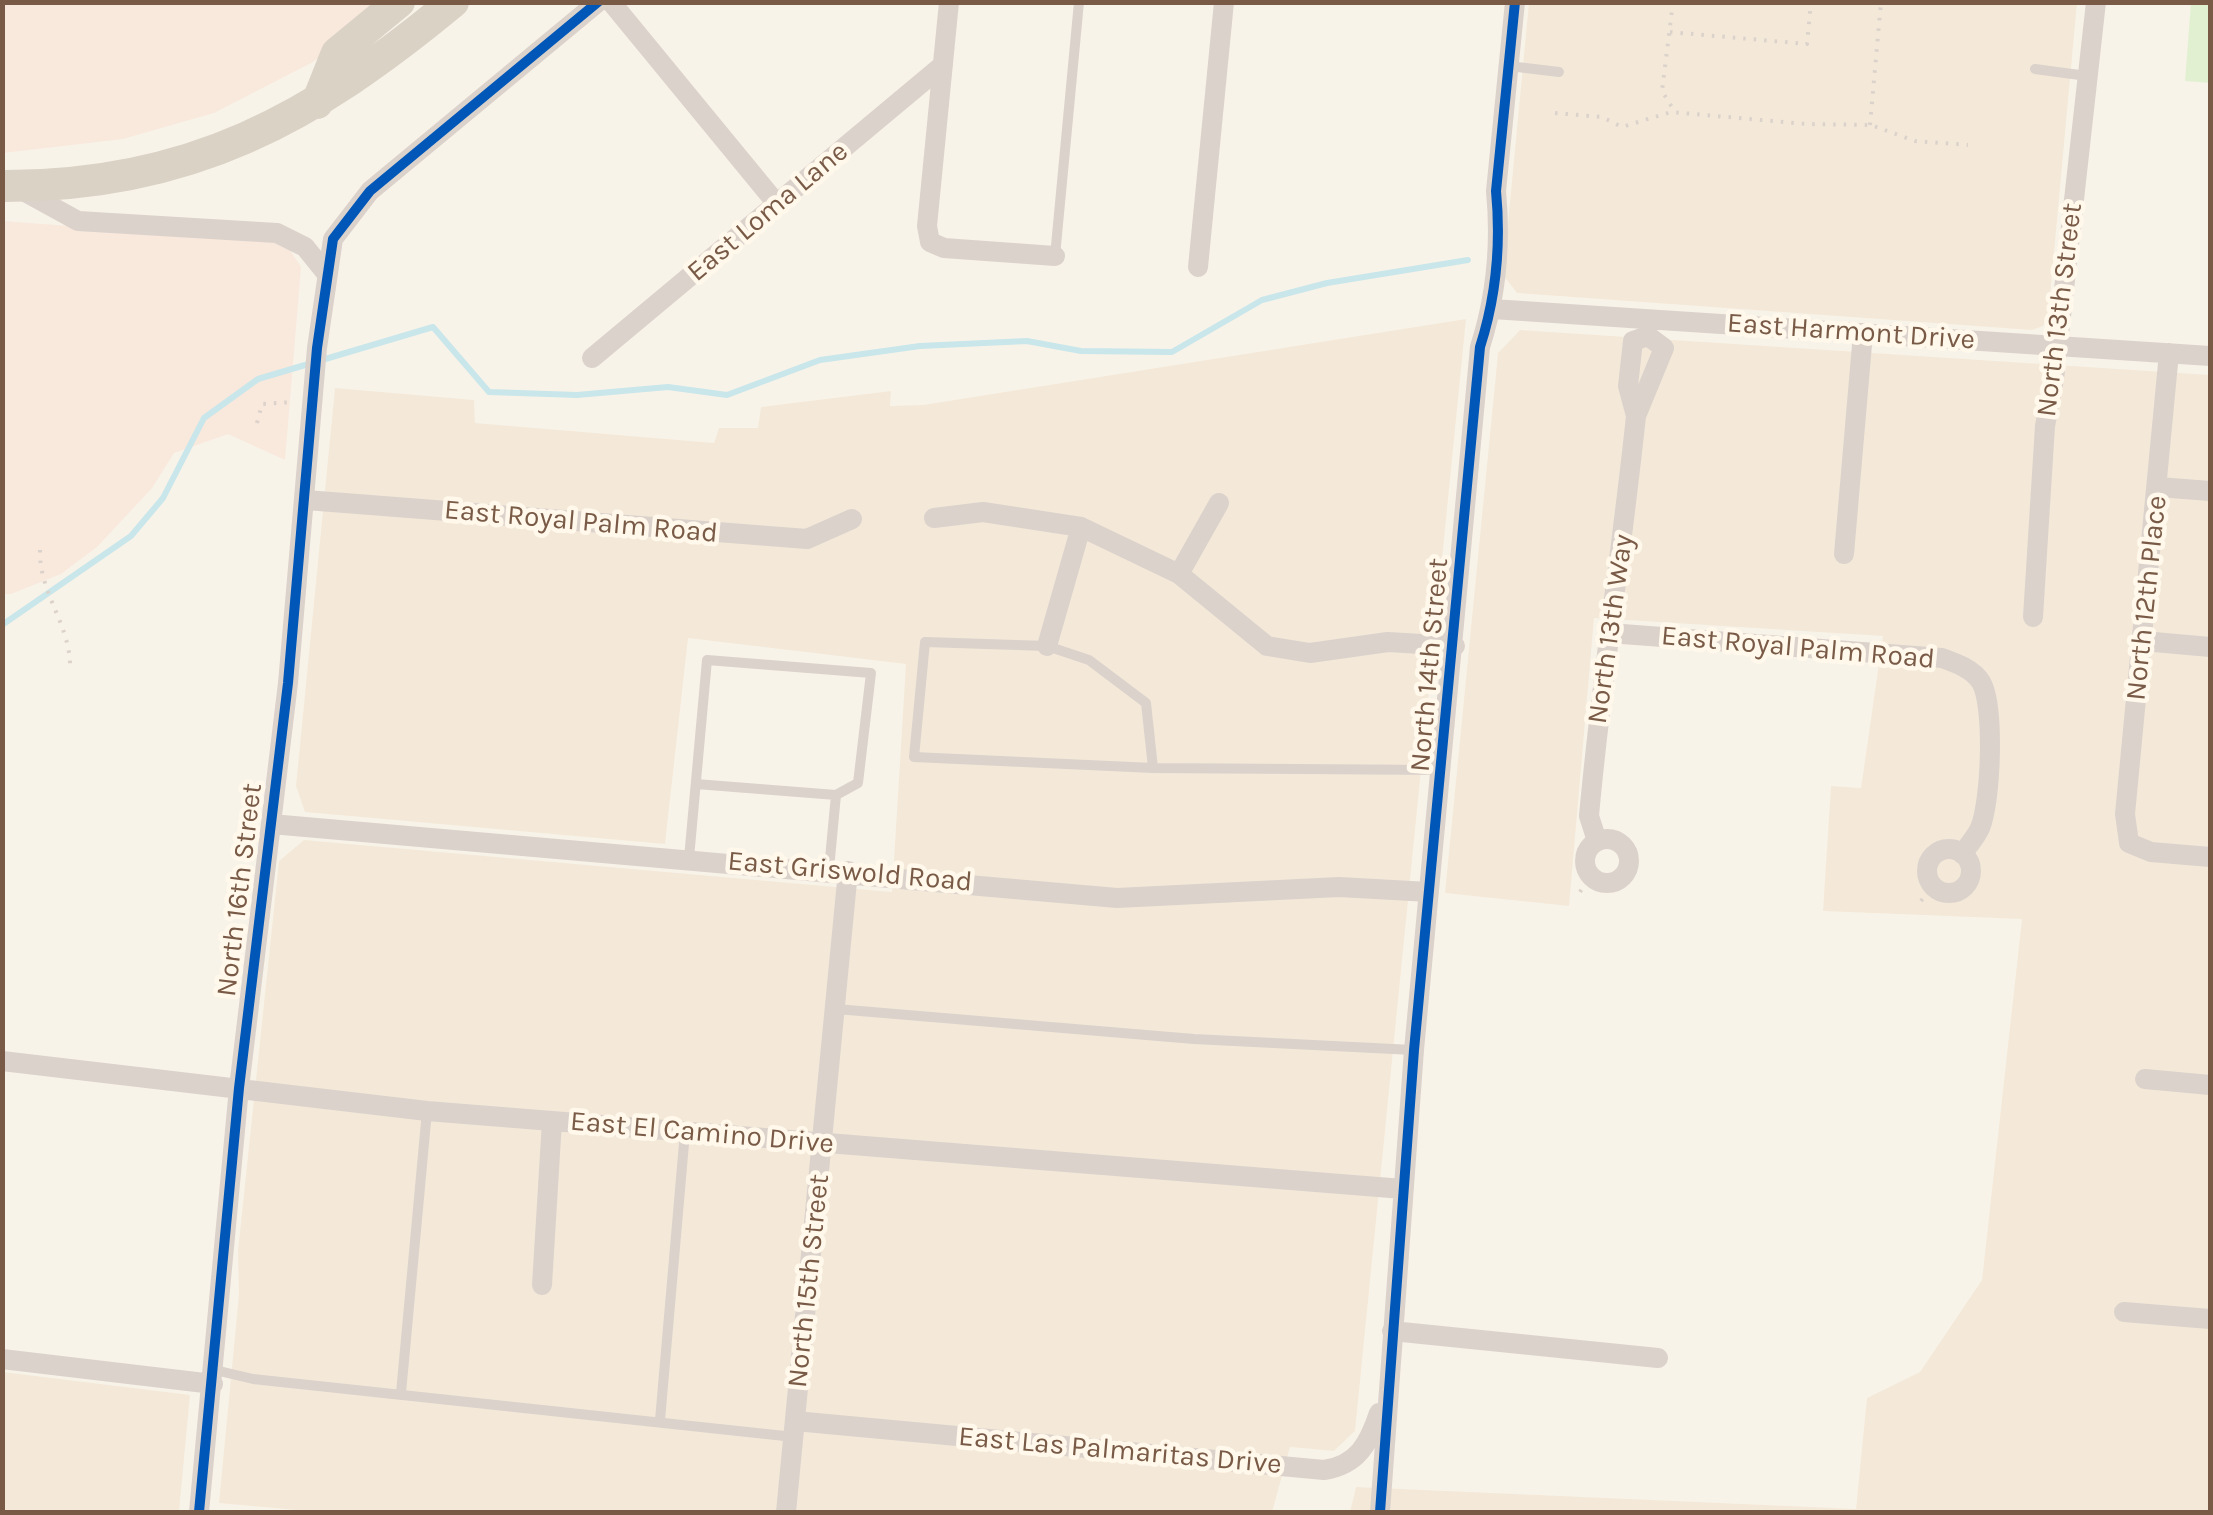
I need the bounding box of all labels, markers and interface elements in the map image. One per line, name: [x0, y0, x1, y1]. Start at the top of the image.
street label: East Loma Lane: [681, 135, 855, 289]
street label: North 13th Street: [2030, 201, 2090, 419]
street label: East Harmont Drive: [1726, 307, 1976, 357]
street label: East Royal Palm Road: [443, 493, 719, 551]
street label: North 12th Place: [2120, 494, 2174, 702]
street label: North 13th Way: [1581, 532, 1641, 726]
street label: North 14th Street: [1404, 557, 1456, 773]
street label: East Royal Palm Road: [1660, 619, 1936, 677]
street label: North 16th Street: [210, 781, 270, 999]
street label: East Griswold Road: [726, 845, 974, 899]
street label: East El Camino Drive: [569, 1105, 835, 1161]
street label: North 15th Street: [781, 1173, 837, 1389]
street label: East Las Palmaritas Drive: [957, 1420, 1283, 1482]

